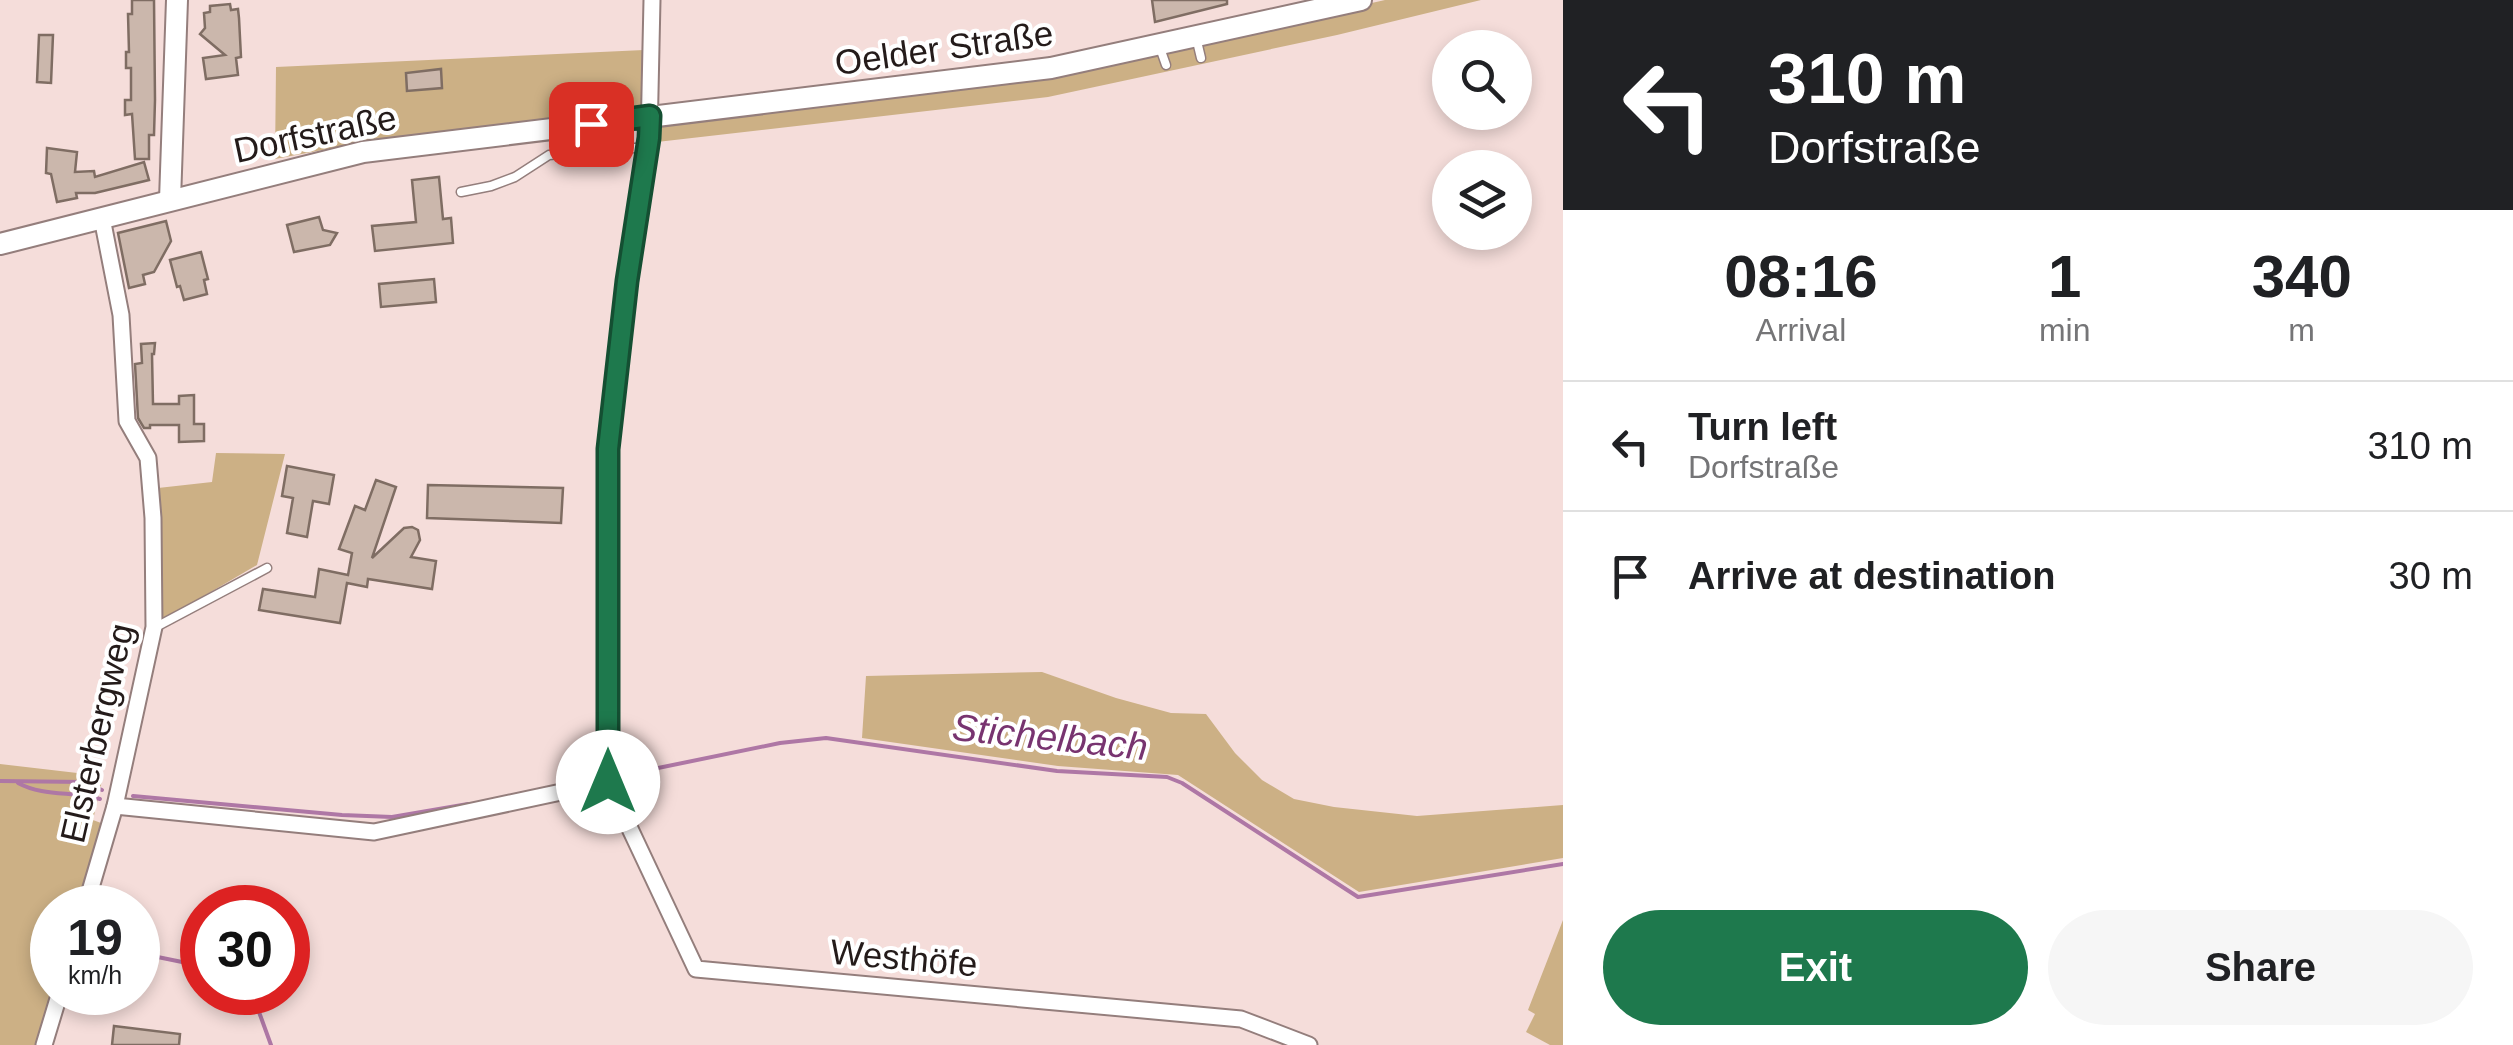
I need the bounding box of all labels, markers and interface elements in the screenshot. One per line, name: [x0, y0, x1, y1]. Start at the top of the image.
street label: Oelder Straße: [832, 13, 1055, 82]
map controls: [1432, 30, 1532, 250]
button: search: [1432, 30, 1532, 130]
icon: left: [1603, 40, 1733, 170]
text: 310 m: [1768, 40, 1966, 118]
pin: [549, 82, 634, 167]
street label: Dorfstraße: [230, 97, 400, 170]
icon: arrive: [564, 97, 619, 152]
text: Dorfstraße: [1768, 122, 1981, 173]
button: layers: [1432, 150, 1532, 250]
text: 08:16: [1724, 243, 1878, 310]
text: 1: [2048, 243, 2081, 310]
text: 340: [2252, 243, 2352, 310]
text: Arrival: [1756, 312, 1846, 348]
text: min: [2039, 312, 2090, 348]
text: m: [2288, 312, 2315, 348]
text: Turn left: [1688, 406, 1837, 448]
icon: left: [1603, 419, 1658, 474]
text: 310 m: [2367, 425, 2473, 467]
text: Dorfstraße: [1688, 449, 1839, 485]
icon: arrive: [1603, 549, 1658, 604]
text: Arrive at destination: [1688, 555, 2055, 597]
text: 30 m: [2389, 555, 2473, 597]
street label: Elsterbergweg: [52, 620, 141, 846]
water label: Stichelbach: [950, 706, 1150, 768]
position arrow: [556, 730, 660, 834]
speed limit sign: 30: [180, 885, 310, 1015]
text: 19: [67, 910, 123, 966]
button: Exit: [1603, 910, 2028, 1025]
button: Share: [2048, 910, 2473, 1025]
street label: Westhöfe: [829, 932, 979, 983]
text: km/h: [68, 961, 122, 989]

